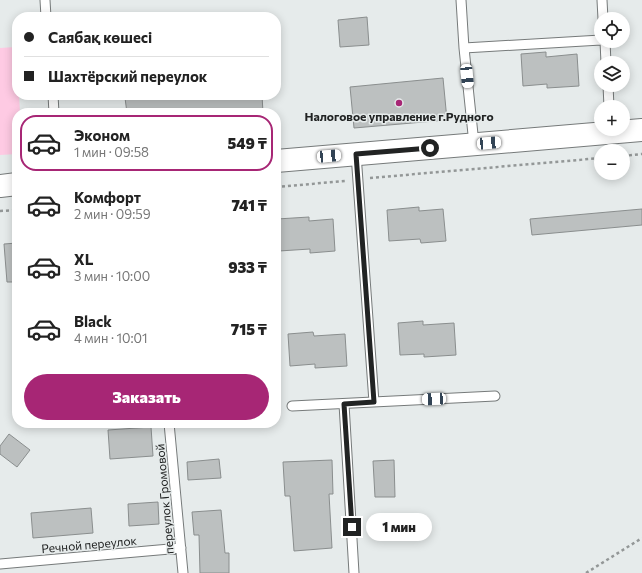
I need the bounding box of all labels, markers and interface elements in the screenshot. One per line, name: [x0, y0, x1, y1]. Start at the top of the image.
map controls: [594, 12, 630, 180]
button: locate: [594, 12, 630, 48]
text: Саябақ көшесі: [48, 28, 152, 46]
button: layers: [594, 56, 630, 92]
car: [460, 63, 474, 89]
text: Шахтёрский переулок: [48, 67, 207, 85]
marker: Налоговое управление г.Рудного: [394, 98, 404, 108]
button: +: [594, 100, 630, 136]
place label: Налоговое управление г.Рудного: [304, 109, 494, 123]
icon: car: [26, 125, 62, 161]
text: Эконом: [74, 126, 130, 144]
text: 549 ₸: [227, 134, 267, 152]
car: [477, 136, 501, 150]
route start: [421, 139, 439, 157]
text: 1 мин · 09:58: [74, 144, 149, 160]
button: −: [594, 144, 630, 180]
car: [317, 149, 341, 163]
icon: car: [26, 187, 62, 223]
text: Комфорт: [74, 188, 141, 206]
text: 741 ₸: [232, 196, 267, 214]
text: 2 мин · 09:59: [74, 206, 151, 222]
icon: car: [26, 249, 62, 285]
text: XL: [74, 250, 93, 268]
text: 933 ₸: [228, 258, 267, 276]
text: 3 мин · 10:00: [74, 268, 150, 284]
icon: car: [26, 311, 62, 347]
text: Black: [74, 312, 112, 330]
text: 715 ₸: [231, 320, 267, 338]
text: 4 мин · 10:01: [74, 330, 148, 346]
button: Заказать: [24, 374, 269, 420]
car: [422, 392, 446, 406]
street label: переулок Громовой: [152, 443, 176, 555]
callout: 1 мин: [366, 513, 432, 541]
route end: [343, 518, 361, 536]
text: 1 мин: [382, 519, 416, 535]
street label: Речной переулок: [41, 533, 138, 555]

